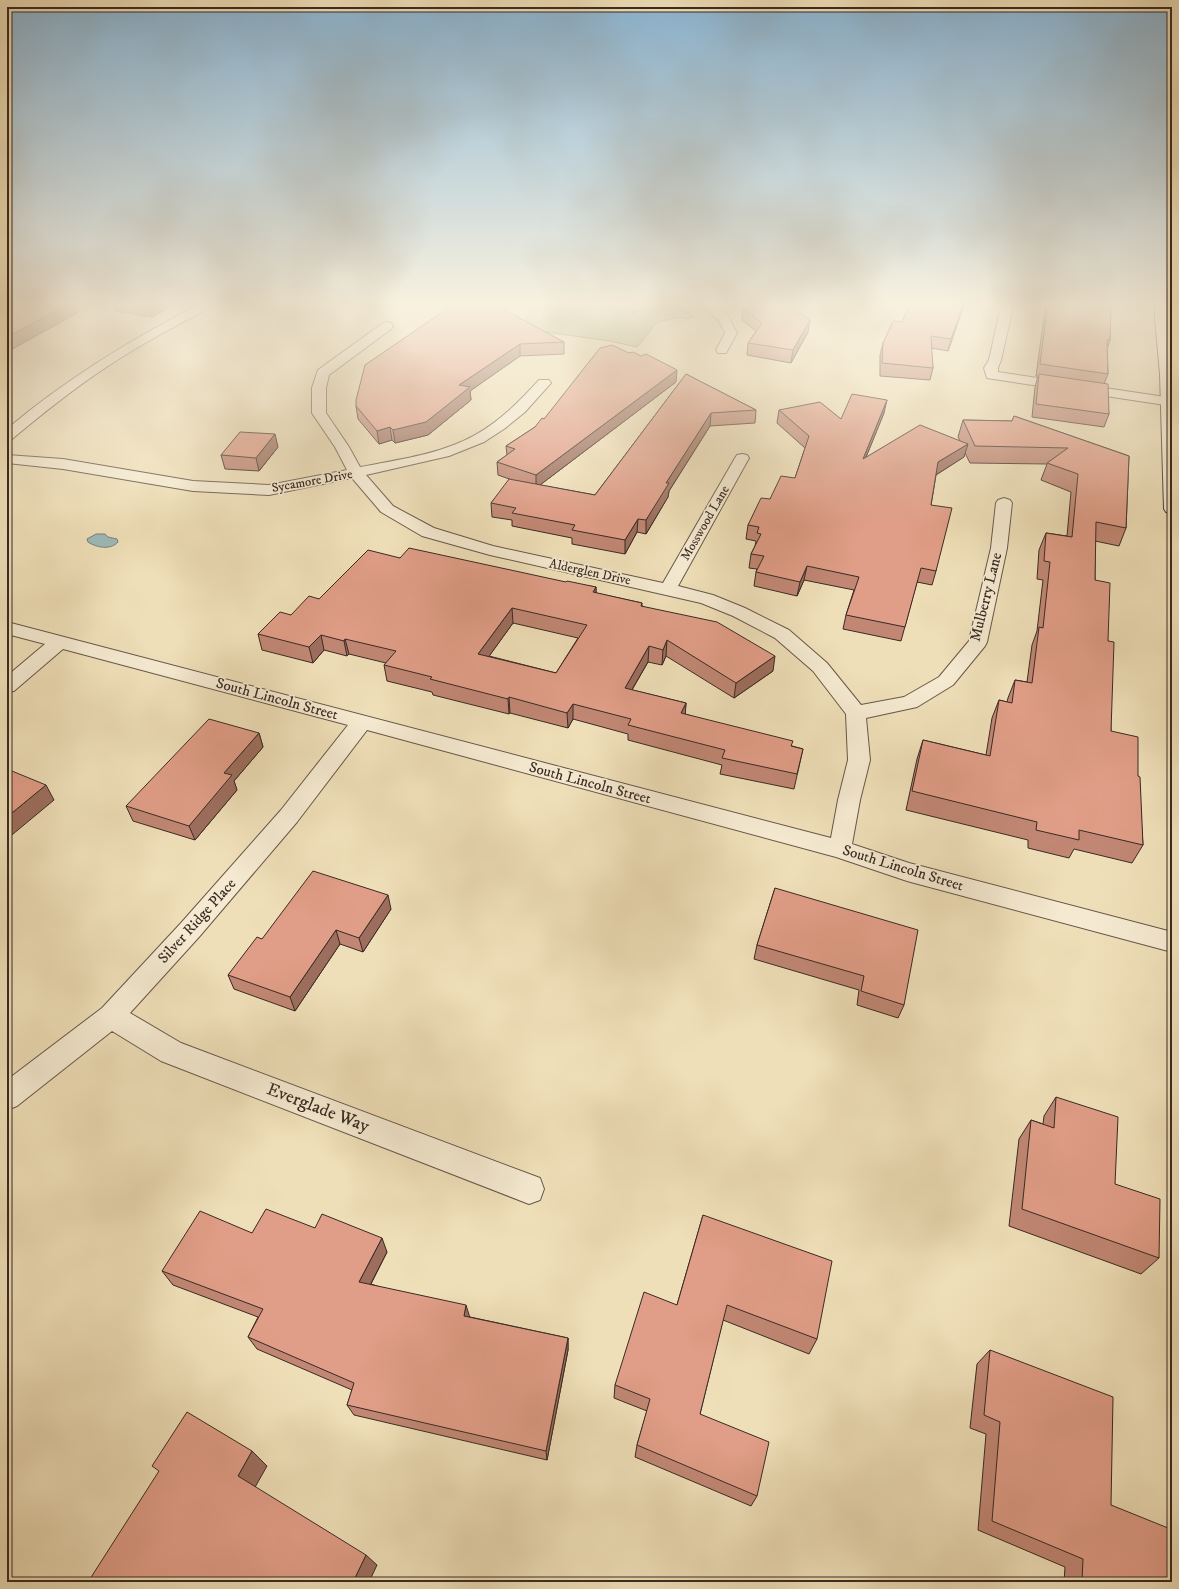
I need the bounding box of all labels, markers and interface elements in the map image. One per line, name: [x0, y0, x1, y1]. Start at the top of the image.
street label: Sycamore Drive: [270, 466, 354, 496]
street label: Mosswood Lane: [677, 483, 733, 563]
street label: Mulberry Lane: [966, 550, 1006, 644]
street label: Alderglen Drive: [548, 556, 632, 588]
street label: South Lincoln Street: [214, 674, 340, 724]
street label: South Lincoln Street: [527, 758, 653, 808]
street label: South Lincoln Street: [840, 841, 966, 895]
street label: Silver Ridge Place: [154, 875, 240, 967]
street label: Everglade Way: [264, 1078, 373, 1138]

